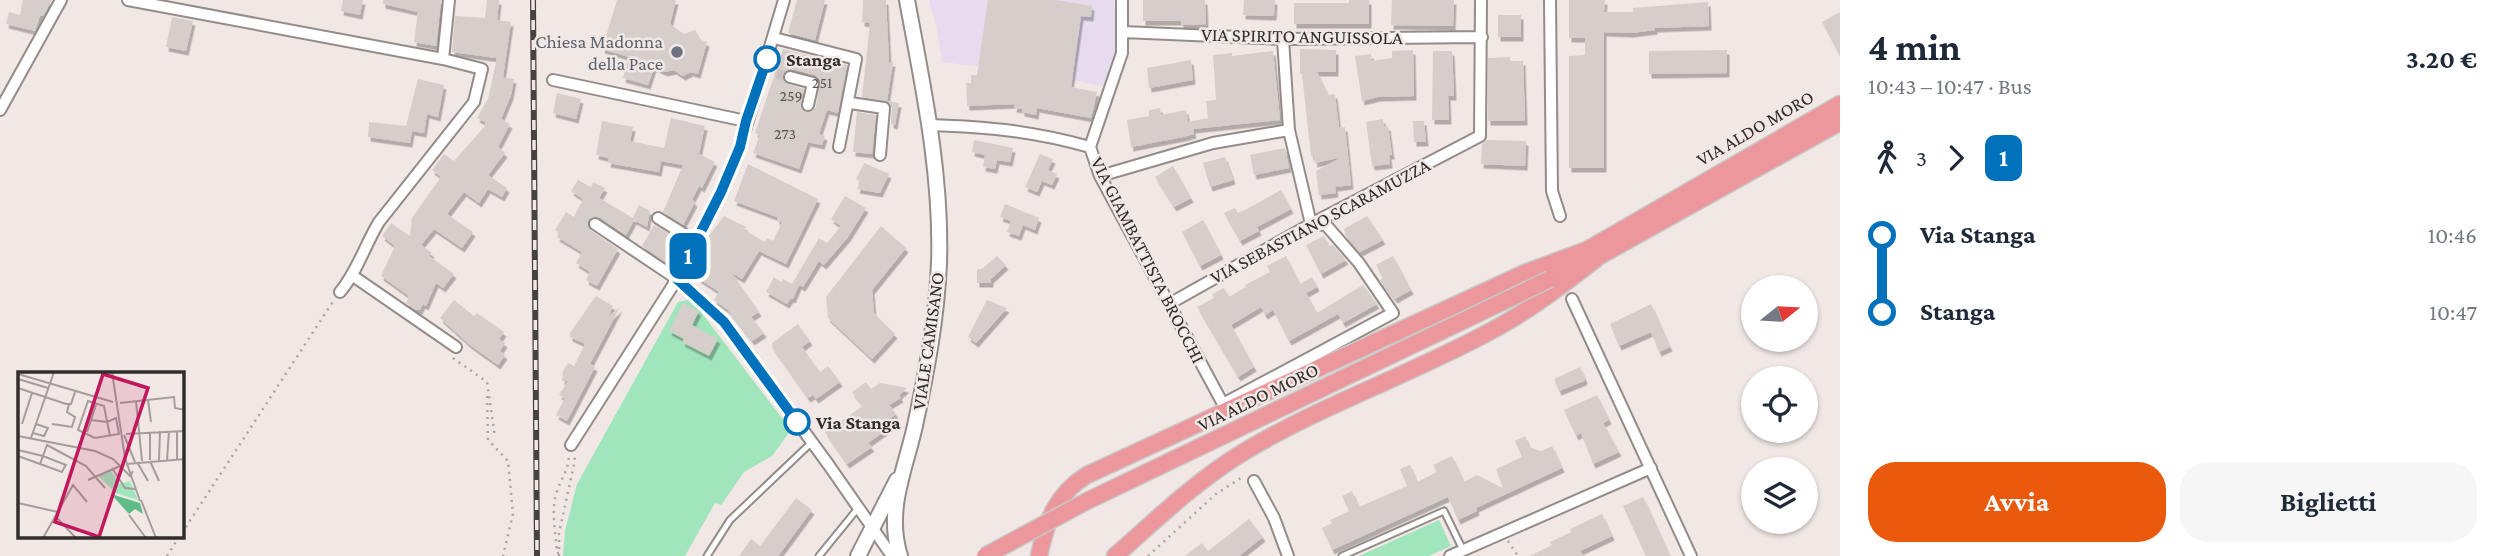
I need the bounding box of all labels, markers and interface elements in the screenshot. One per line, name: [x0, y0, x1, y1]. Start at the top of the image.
street label: VIA SPIRITO ANGUISSOLA: [1201, 24, 1403, 48]
text: 4 min: [1868, 26, 1961, 68]
place label: Chiesa Madonna della Pace: [535, 31, 663, 74]
marker: Chiesa Madonna della Pace: [669, 44, 685, 60]
text: 3.20 €: [2406, 45, 2477, 74]
marker: Stanga: [754, 46, 780, 72]
place label: Stanga: [786, 49, 842, 70]
text: 10:43 – 10:47 · Bus: [1868, 73, 2032, 99]
house number: 251: [812, 74, 832, 91]
street label: VIA ALDO MORO: [1693, 86, 1817, 170]
house number: 259: [779, 87, 803, 104]
house number: 273: [774, 125, 796, 142]
icon: walk: [1868, 139, 1906, 177]
icon: forward: [1937, 139, 1975, 177]
text: 1: [1999, 144, 2008, 171]
text: 3: [1916, 145, 1927, 171]
street label: VIA GIAMBATTISTA BROCCHI: [1087, 153, 1209, 367]
street label: VIA SEBASTIANO SCARAMUZZA: [1207, 154, 1434, 288]
text: Via Stanga: [1920, 220, 2036, 249]
text: 10:46: [2428, 222, 2477, 248]
line badge: 1: [665, 233, 711, 279]
text: 1: [684, 242, 692, 269]
street label: VIALE CAMISANO: [908, 271, 948, 411]
north arrow: [1741, 275, 1818, 352]
map controls: [1741, 275, 1818, 534]
text: Stanga: [1920, 297, 1996, 326]
text: 10:47: [2429, 299, 2477, 325]
street label: VIA ALDO MORO: [1194, 359, 1322, 435]
button: locate: [1741, 366, 1818, 443]
inset map: [18, 372, 184, 538]
marker: Via Stanga: [784, 409, 810, 435]
place label: Via Stanga: [815, 412, 901, 433]
button: layers: [1741, 457, 1818, 534]
button: Avvia: [1868, 462, 2166, 542]
button: Biglietti: [2180, 462, 2477, 542]

